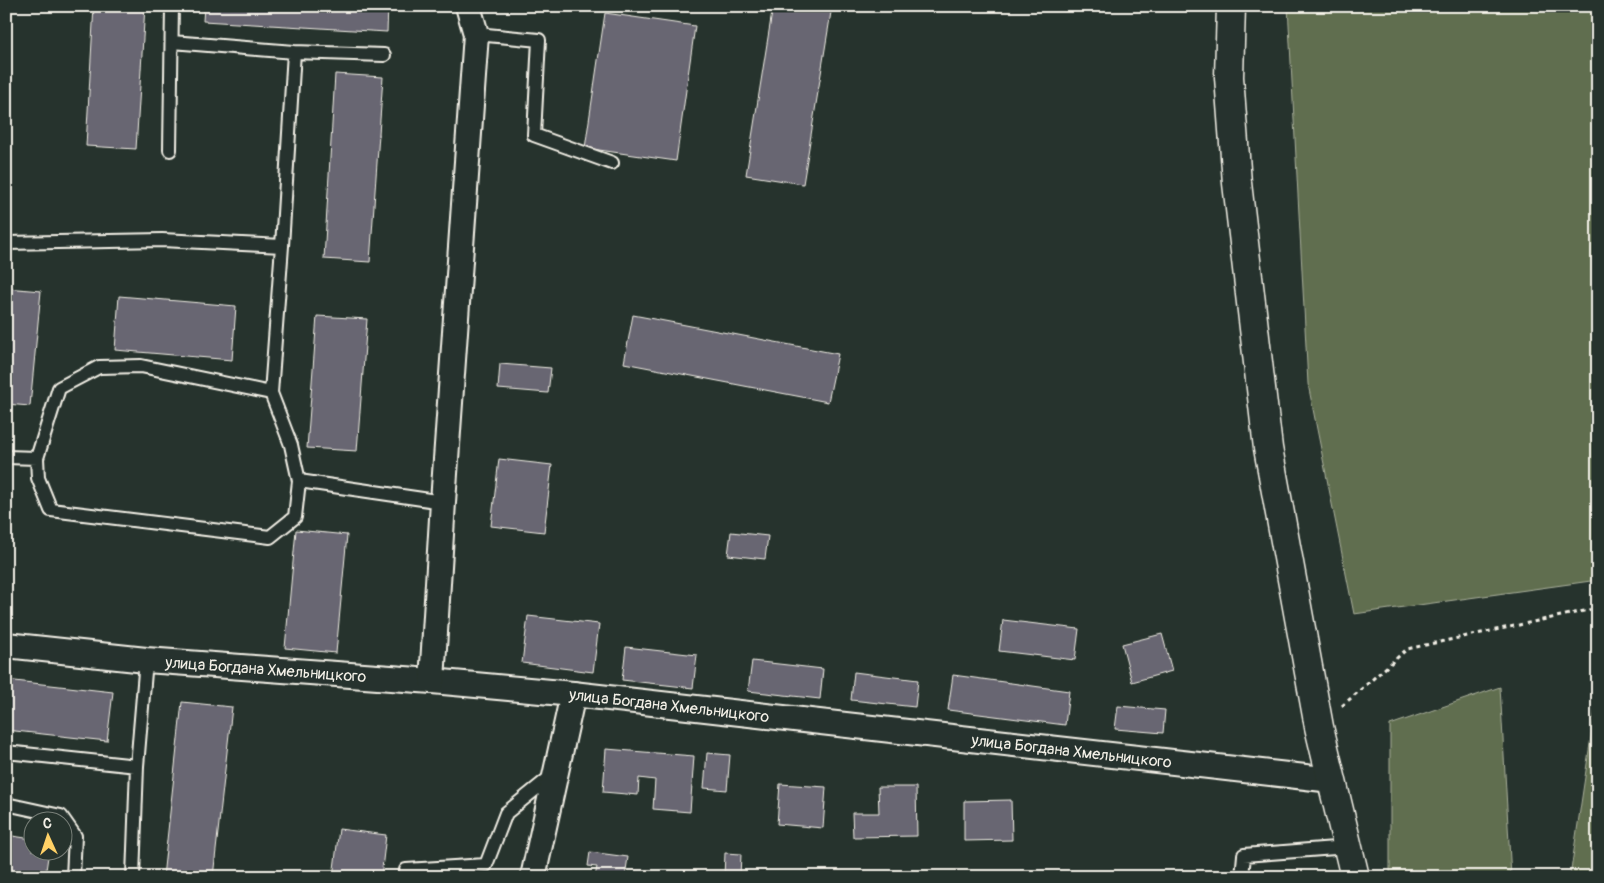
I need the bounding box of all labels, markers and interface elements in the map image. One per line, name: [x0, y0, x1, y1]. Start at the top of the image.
street label: улица Богдана Хмельницкого: [164, 652, 367, 687]
street label: улица Богдана Хмельницкого: [567, 685, 771, 727]
street label: улица Богдана Хмельницкого: [969, 730, 1173, 773]
north arrow: [22, 810, 72, 860]
text: С: [43, 815, 52, 832]

